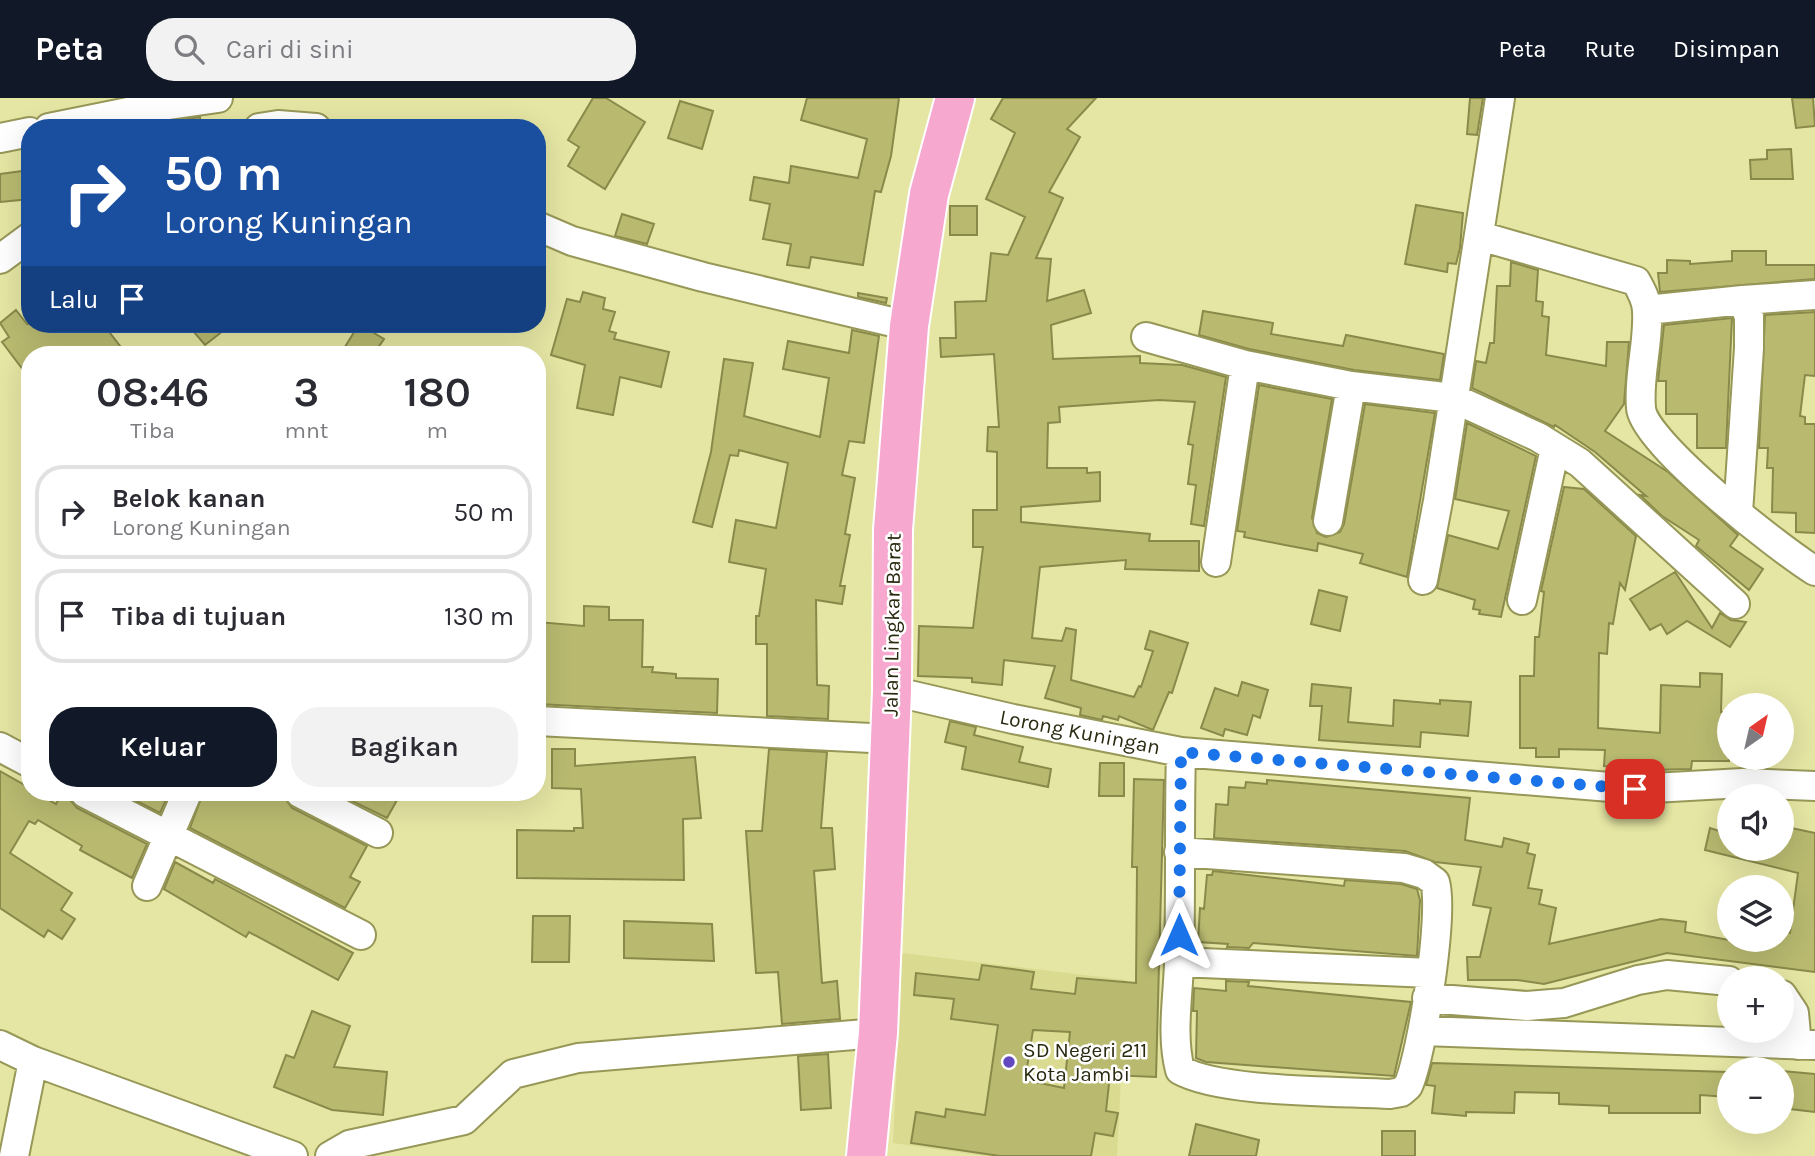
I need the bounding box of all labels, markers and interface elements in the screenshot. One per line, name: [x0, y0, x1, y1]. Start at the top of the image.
search box: [146, 18, 636, 81]
text: Peta: [35, 30, 104, 68]
icon: search: [170, 30, 208, 68]
text: Cari di sini: [226, 34, 354, 65]
text: Peta: [1499, 35, 1546, 63]
text: Rute: [1584, 35, 1635, 63]
text: Disimpan: [1673, 35, 1780, 63]
text: 50 m: [164, 145, 282, 202]
icon: right: [49, 147, 140, 238]
text: Lorong Kuningan: [164, 204, 412, 241]
icon: arrive: [113, 280, 151, 318]
text: Lalu: [49, 284, 99, 315]
text: 08:46: [96, 367, 209, 417]
text: 3: [294, 367, 319, 417]
text: 180: [403, 367, 471, 417]
text: Tiba: [130, 417, 175, 444]
text: mnt: [284, 417, 328, 444]
text: m: [426, 417, 448, 444]
text: Belok kanan: [112, 483, 265, 514]
icon: right: [53, 493, 91, 531]
text: 50 m: [453, 497, 514, 528]
text: Lorong Kuningan: [112, 514, 291, 541]
street label: Jalan Lingkar Barat: [878, 533, 906, 717]
icon: arrive: [53, 597, 91, 635]
text: Tiba di tujuan: [112, 601, 286, 632]
text: 130 m: [444, 601, 514, 632]
north arrow: [1717, 693, 1794, 770]
map controls: [1717, 693, 1794, 1134]
street label: Lorong Kuningan: [998, 705, 1162, 759]
button: Keluar: [49, 707, 277, 787]
button: Bagikan: [291, 707, 518, 787]
pin: [1605, 759, 1665, 819]
icon: arrive: [1616, 770, 1654, 808]
button: sound: [1717, 784, 1794, 861]
button: layers: [1717, 875, 1794, 952]
position arrow: [1142, 898, 1216, 972]
button: +: [1717, 966, 1794, 1043]
place label: SD Negeri 211 Kota Jambi: [1023, 1038, 1147, 1086]
marker: SD Negeri 211 Kota Jambi: [1001, 1054, 1017, 1070]
button: −: [1717, 1057, 1794, 1134]

